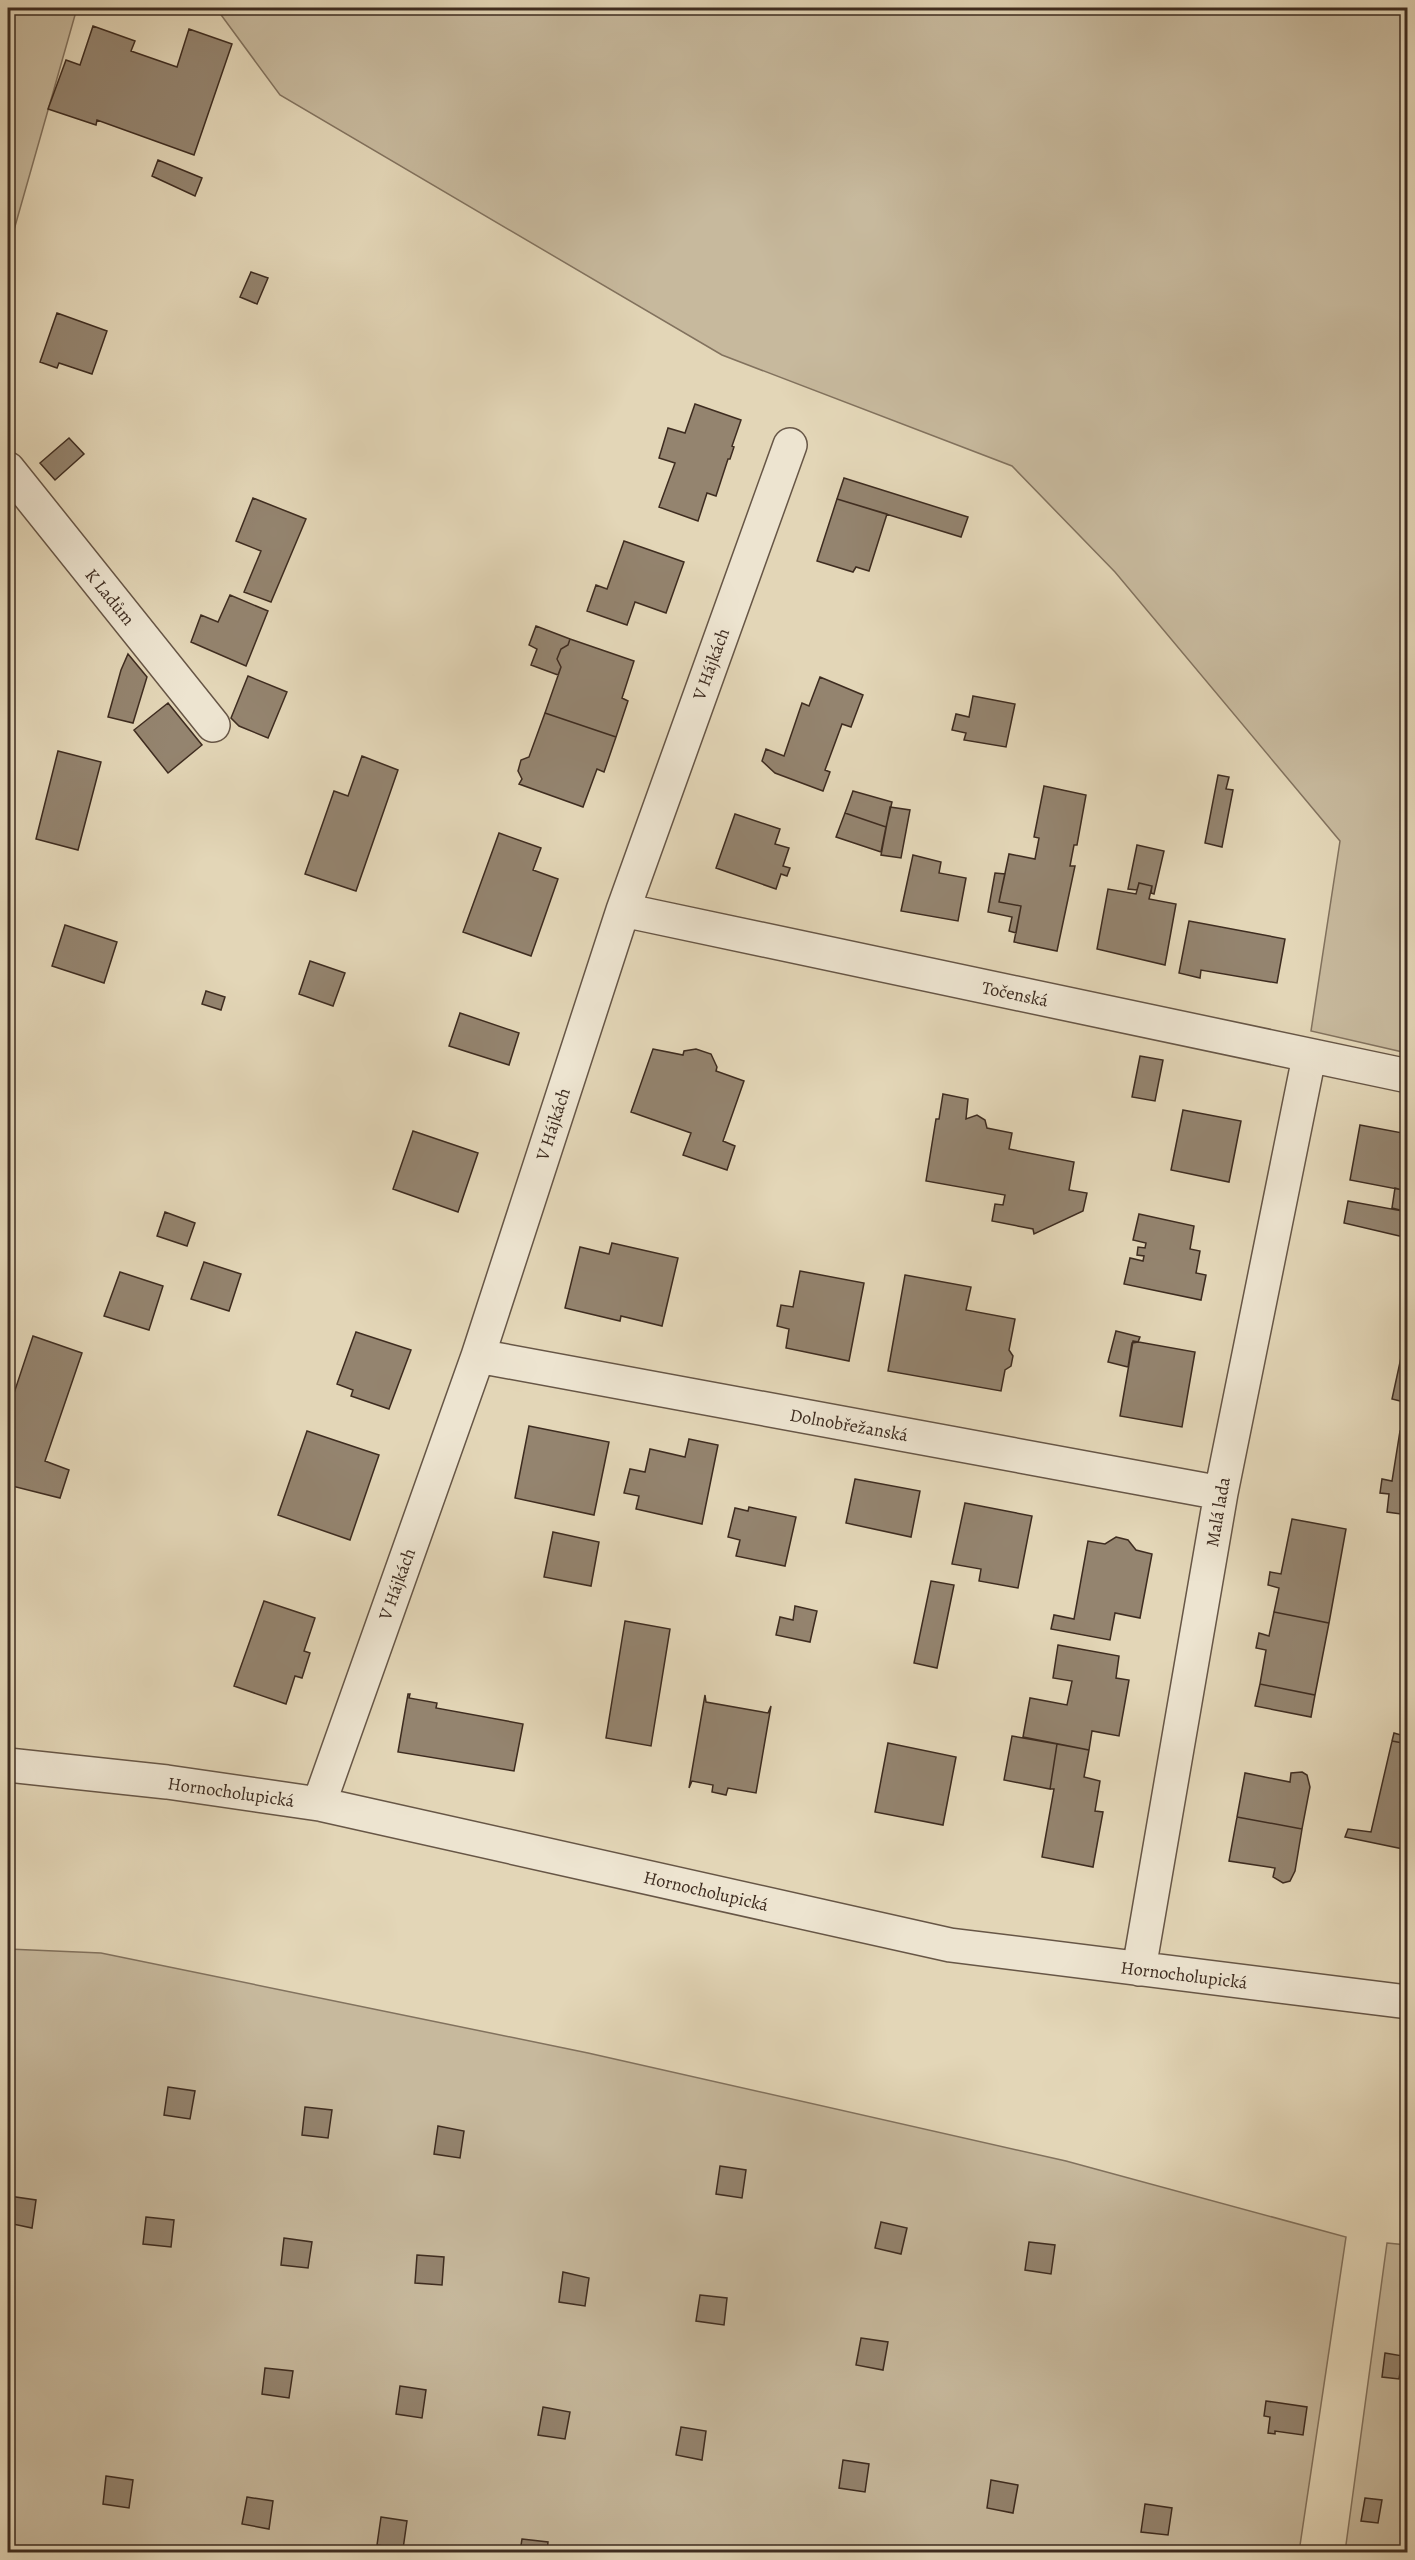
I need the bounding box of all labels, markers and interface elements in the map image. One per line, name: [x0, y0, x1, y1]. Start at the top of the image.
street label: K Ladům: [80, 564, 140, 631]
street label: V Hájkách: [687, 624, 735, 704]
street label: Točenská: [980, 975, 1051, 1013]
street label: V Hájkách: [530, 1084, 576, 1164]
street label: Dolnobřežanská: [788, 1403, 911, 1447]
street label: Malá lada: [1200, 1475, 1236, 1549]
street label: V Hájkách: [373, 1544, 421, 1624]
street label: Hornocholupická: [166, 1771, 296, 1813]
street label: Hornocholupická: [641, 1865, 771, 1917]
street label: Hornocholupická: [1119, 1955, 1249, 1995]

